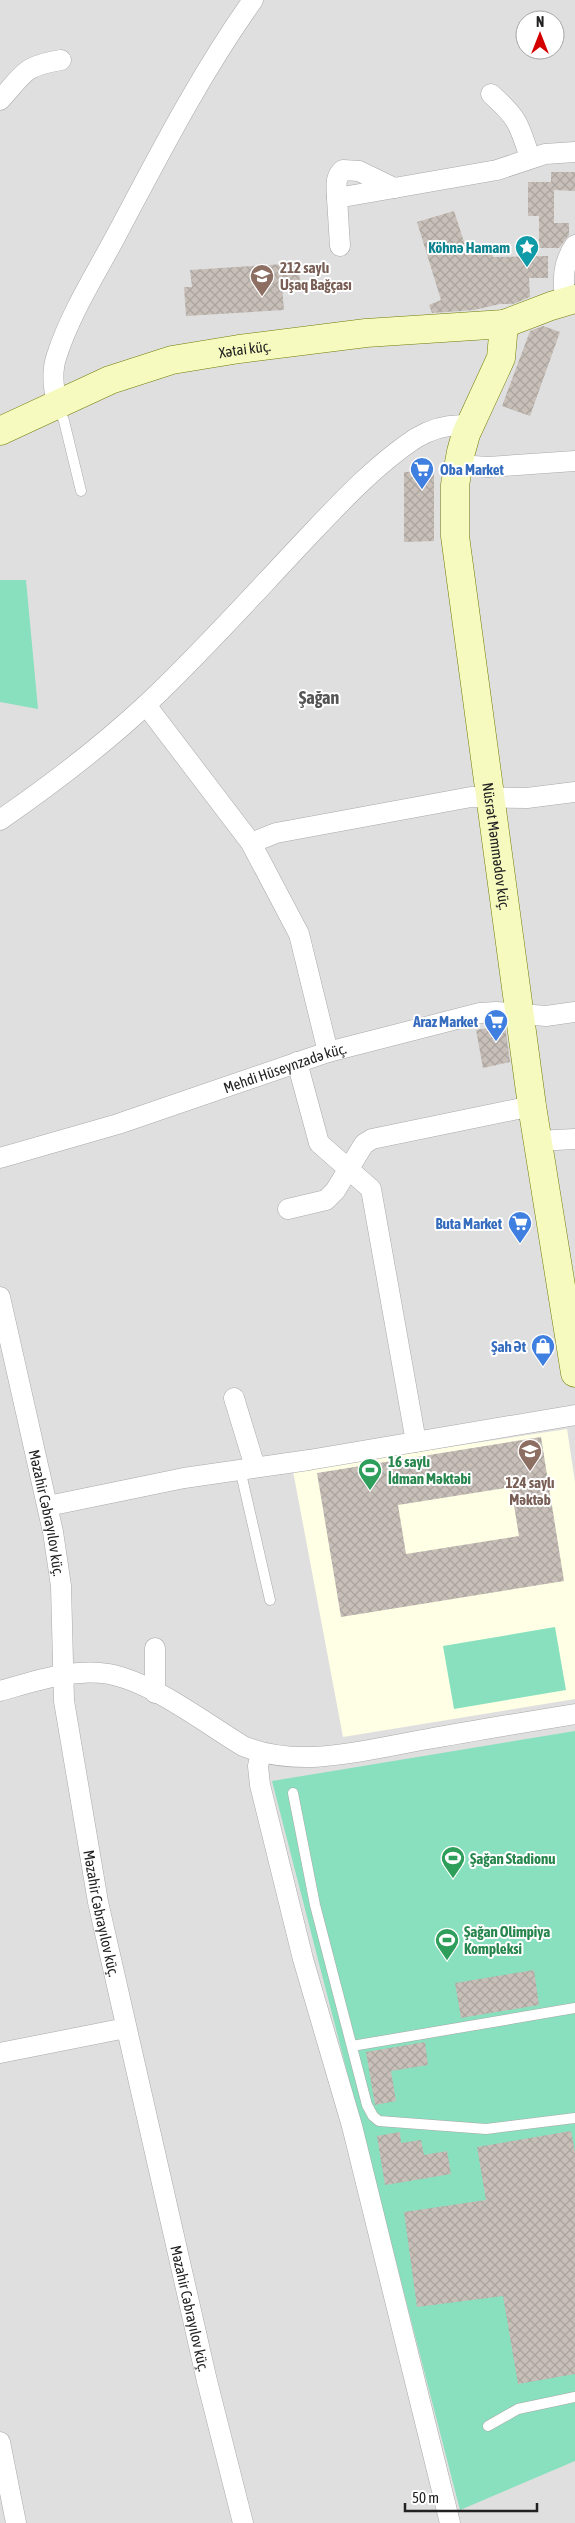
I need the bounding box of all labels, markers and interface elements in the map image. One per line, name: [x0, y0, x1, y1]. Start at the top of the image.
north arrow: [515, 10, 565, 60]
text: N: [536, 14, 544, 30]
place icon: Köhnə Hamam: [514, 234, 540, 268]
place label: Köhnə Hamam: [428, 239, 510, 256]
place label: 212 saylı Uşaq Bağçası: [280, 259, 352, 293]
school or university icon: 212 saylı Uşaq Bağçası: [249, 263, 275, 297]
street label: Xətai küç.: [217, 337, 272, 361]
supermarket icon: Oba Market: [409, 456, 435, 490]
place label: Oba Market: [440, 461, 504, 478]
district label: Şağan: [299, 687, 339, 708]
street label: Nüsrət Məmmədov küç.: [480, 781, 514, 911]
supermarket icon: Araz Market: [483, 1008, 509, 1042]
place label: Araz Market: [412, 1013, 479, 1030]
street label: Mehdi Hüseynzadə küç.: [221, 1039, 348, 1096]
supermarket icon: Buta Market: [507, 1210, 533, 1244]
place label: Buta Market: [435, 1215, 503, 1232]
shop icon: Şah Ət: [530, 1333, 556, 1367]
place label: Şah Ət: [491, 1338, 527, 1355]
school or university icon: 124 saylı Məktəb: [517, 1438, 543, 1472]
street label: Məzahir Cəbrayılov küç.: [26, 1448, 68, 1578]
place label: 16 saylı İdman Məktəbi: [388, 1453, 471, 1487]
sports icon: 16 saylı İdman Məktəbi: [357, 1457, 383, 1491]
place label: 124 saylı Məktəb: [505, 1474, 555, 1508]
sports icon: Şağan Stadionu: [440, 1845, 466, 1879]
street label: Məzahir Cəbrayılov küç.: [81, 1848, 123, 1978]
place label: Şağan Stadionu: [470, 1850, 555, 1867]
place label: Şağan Olimpiya Kompleksi: [464, 1923, 550, 1957]
sports icon: Şağan Olimpiya Kompleksi: [434, 1927, 460, 1961]
street label: Məzahir Cəbrayılov küç.: [168, 2243, 213, 2373]
scale bar: [405, 2480, 538, 2512]
text: 50 m: [412, 2489, 439, 2506]

